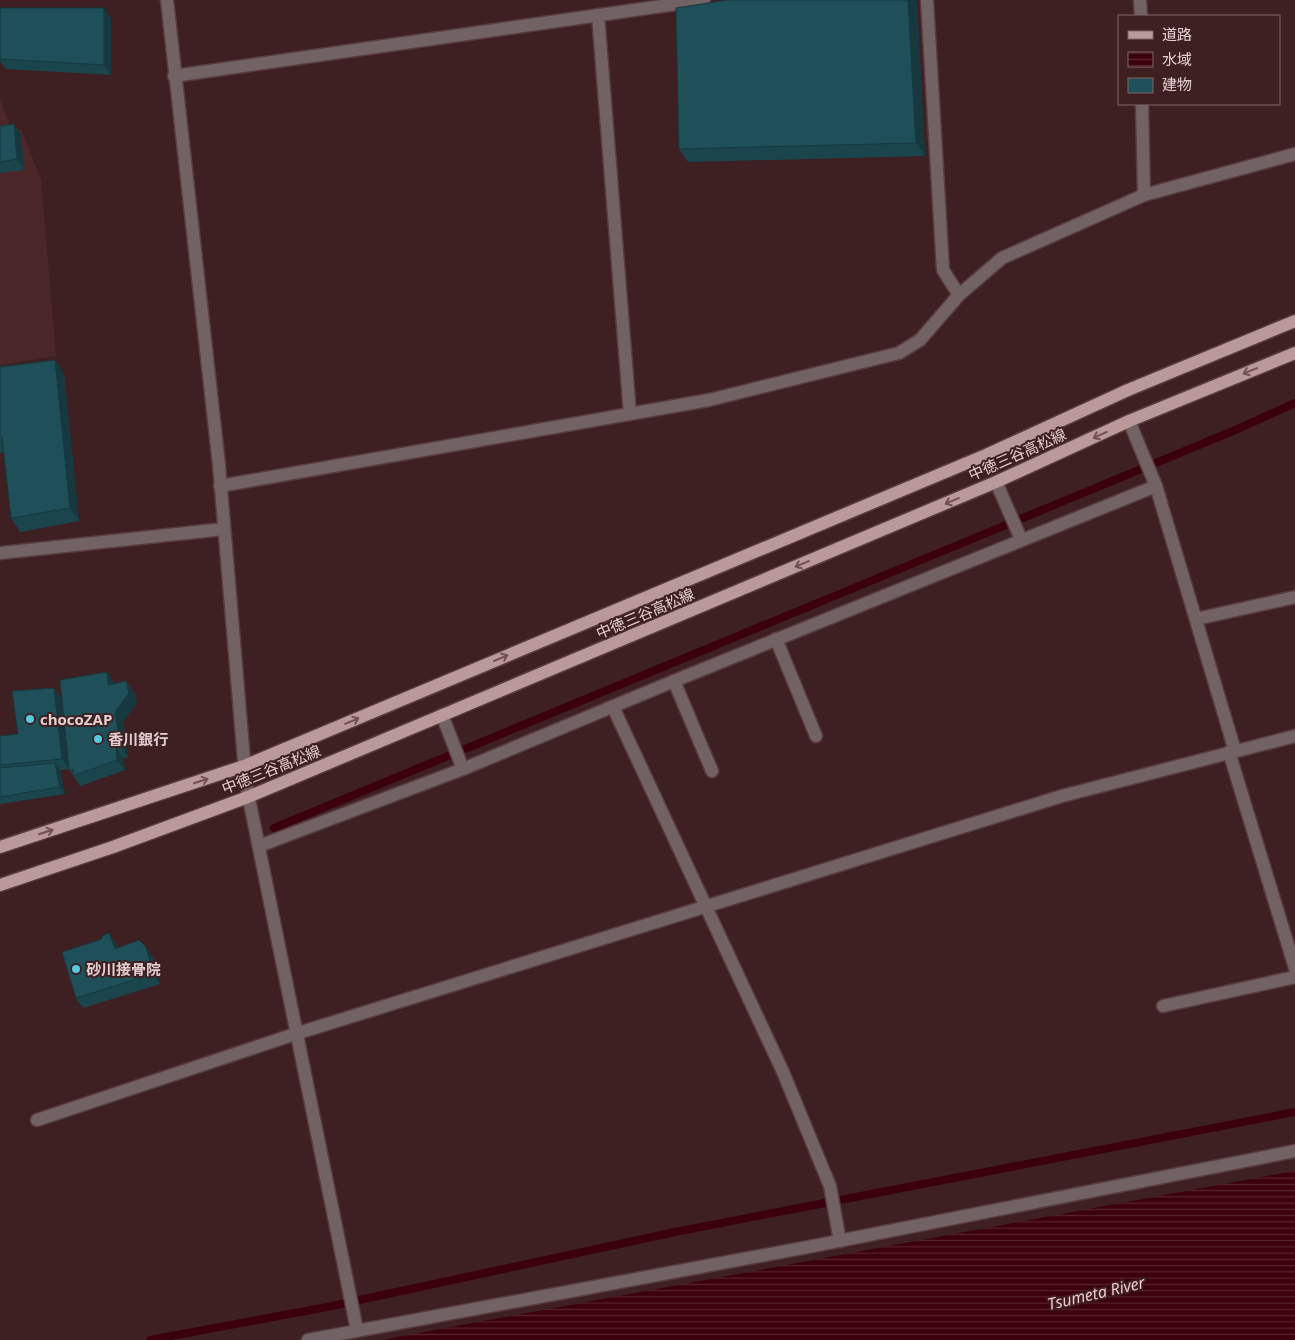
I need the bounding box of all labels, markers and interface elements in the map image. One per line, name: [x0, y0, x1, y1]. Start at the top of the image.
legend: [1118, 15, 1280, 105]
text: 道路: [1162, 24, 1192, 44]
text: 水域: [1162, 49, 1192, 69]
text: 建物: [1162, 74, 1192, 94]
one-way arrow: [1243, 367, 1258, 376]
street label: 中徳三谷高松線: [965, 424, 1069, 484]
one-way arrow: [1093, 430, 1108, 440]
one-way arrow: [945, 496, 960, 506]
one-way arrow: [795, 559, 810, 569]
street label: 中徳三谷高松線: [593, 583, 697, 643]
one-way arrow: [493, 653, 508, 663]
place label: chocoZAP: [40, 709, 112, 729]
marker: chocoZAP: [24, 713, 36, 725]
one-way arrow: [344, 716, 359, 725]
place label: 香川銀行: [108, 729, 168, 749]
marker: 香川銀行: [92, 733, 104, 745]
street label: 中徳三谷高松線: [219, 740, 323, 798]
one-way arrow: [192, 775, 208, 785]
one-way arrow: [38, 826, 54, 836]
place label: 砂川接骨院: [86, 959, 161, 979]
marker: 砂川接骨院: [70, 963, 82, 975]
water label: Tsumeta River: [1045, 1271, 1148, 1315]

